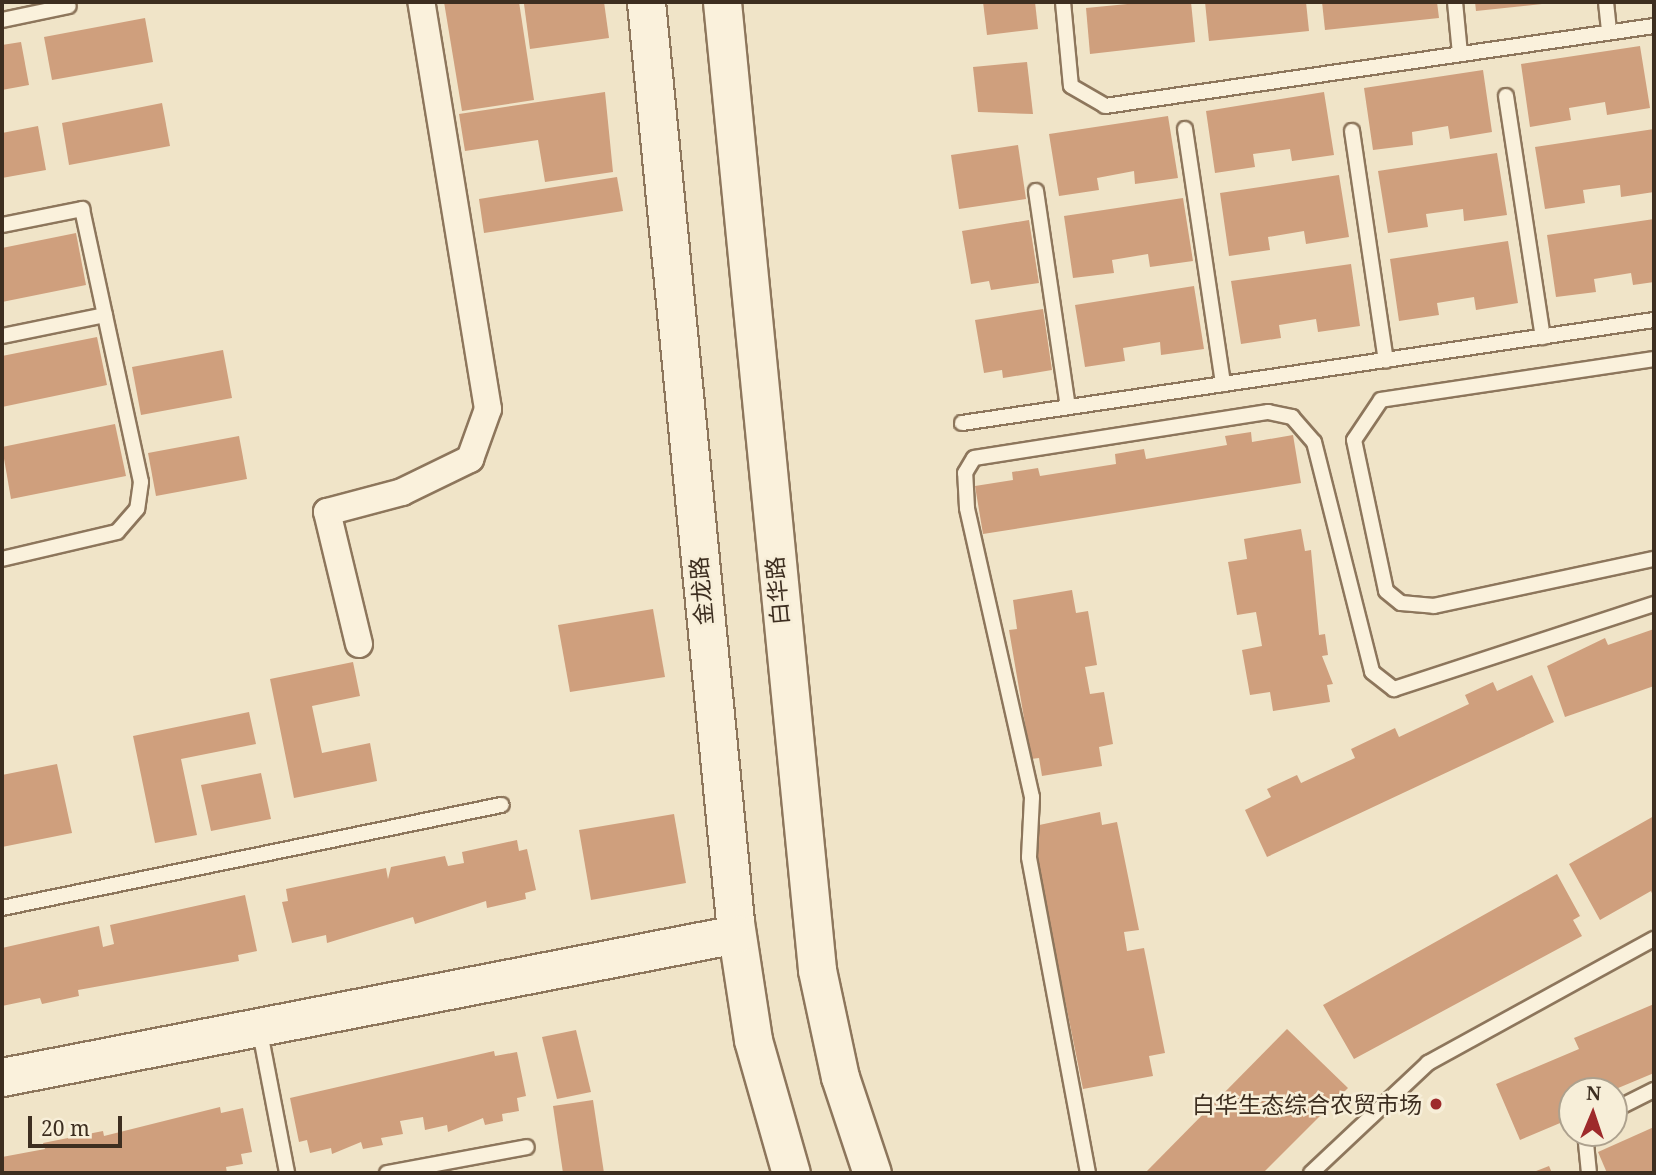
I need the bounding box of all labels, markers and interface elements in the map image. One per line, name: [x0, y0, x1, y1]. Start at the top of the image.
street label: 金龙路: [684, 555, 718, 627]
street label: 白华路: [760, 555, 794, 627]
north arrow: [1558, 1077, 1628, 1147]
text: N: [1586, 1080, 1602, 1106]
place label: 白华生态综合农贸市场: [1192, 1090, 1422, 1118]
marker: 白华生态综合农贸市场: [1428, 1096, 1444, 1112]
scale bar: [32, 1102, 126, 1146]
text: 20 m: [41, 1114, 90, 1142]

